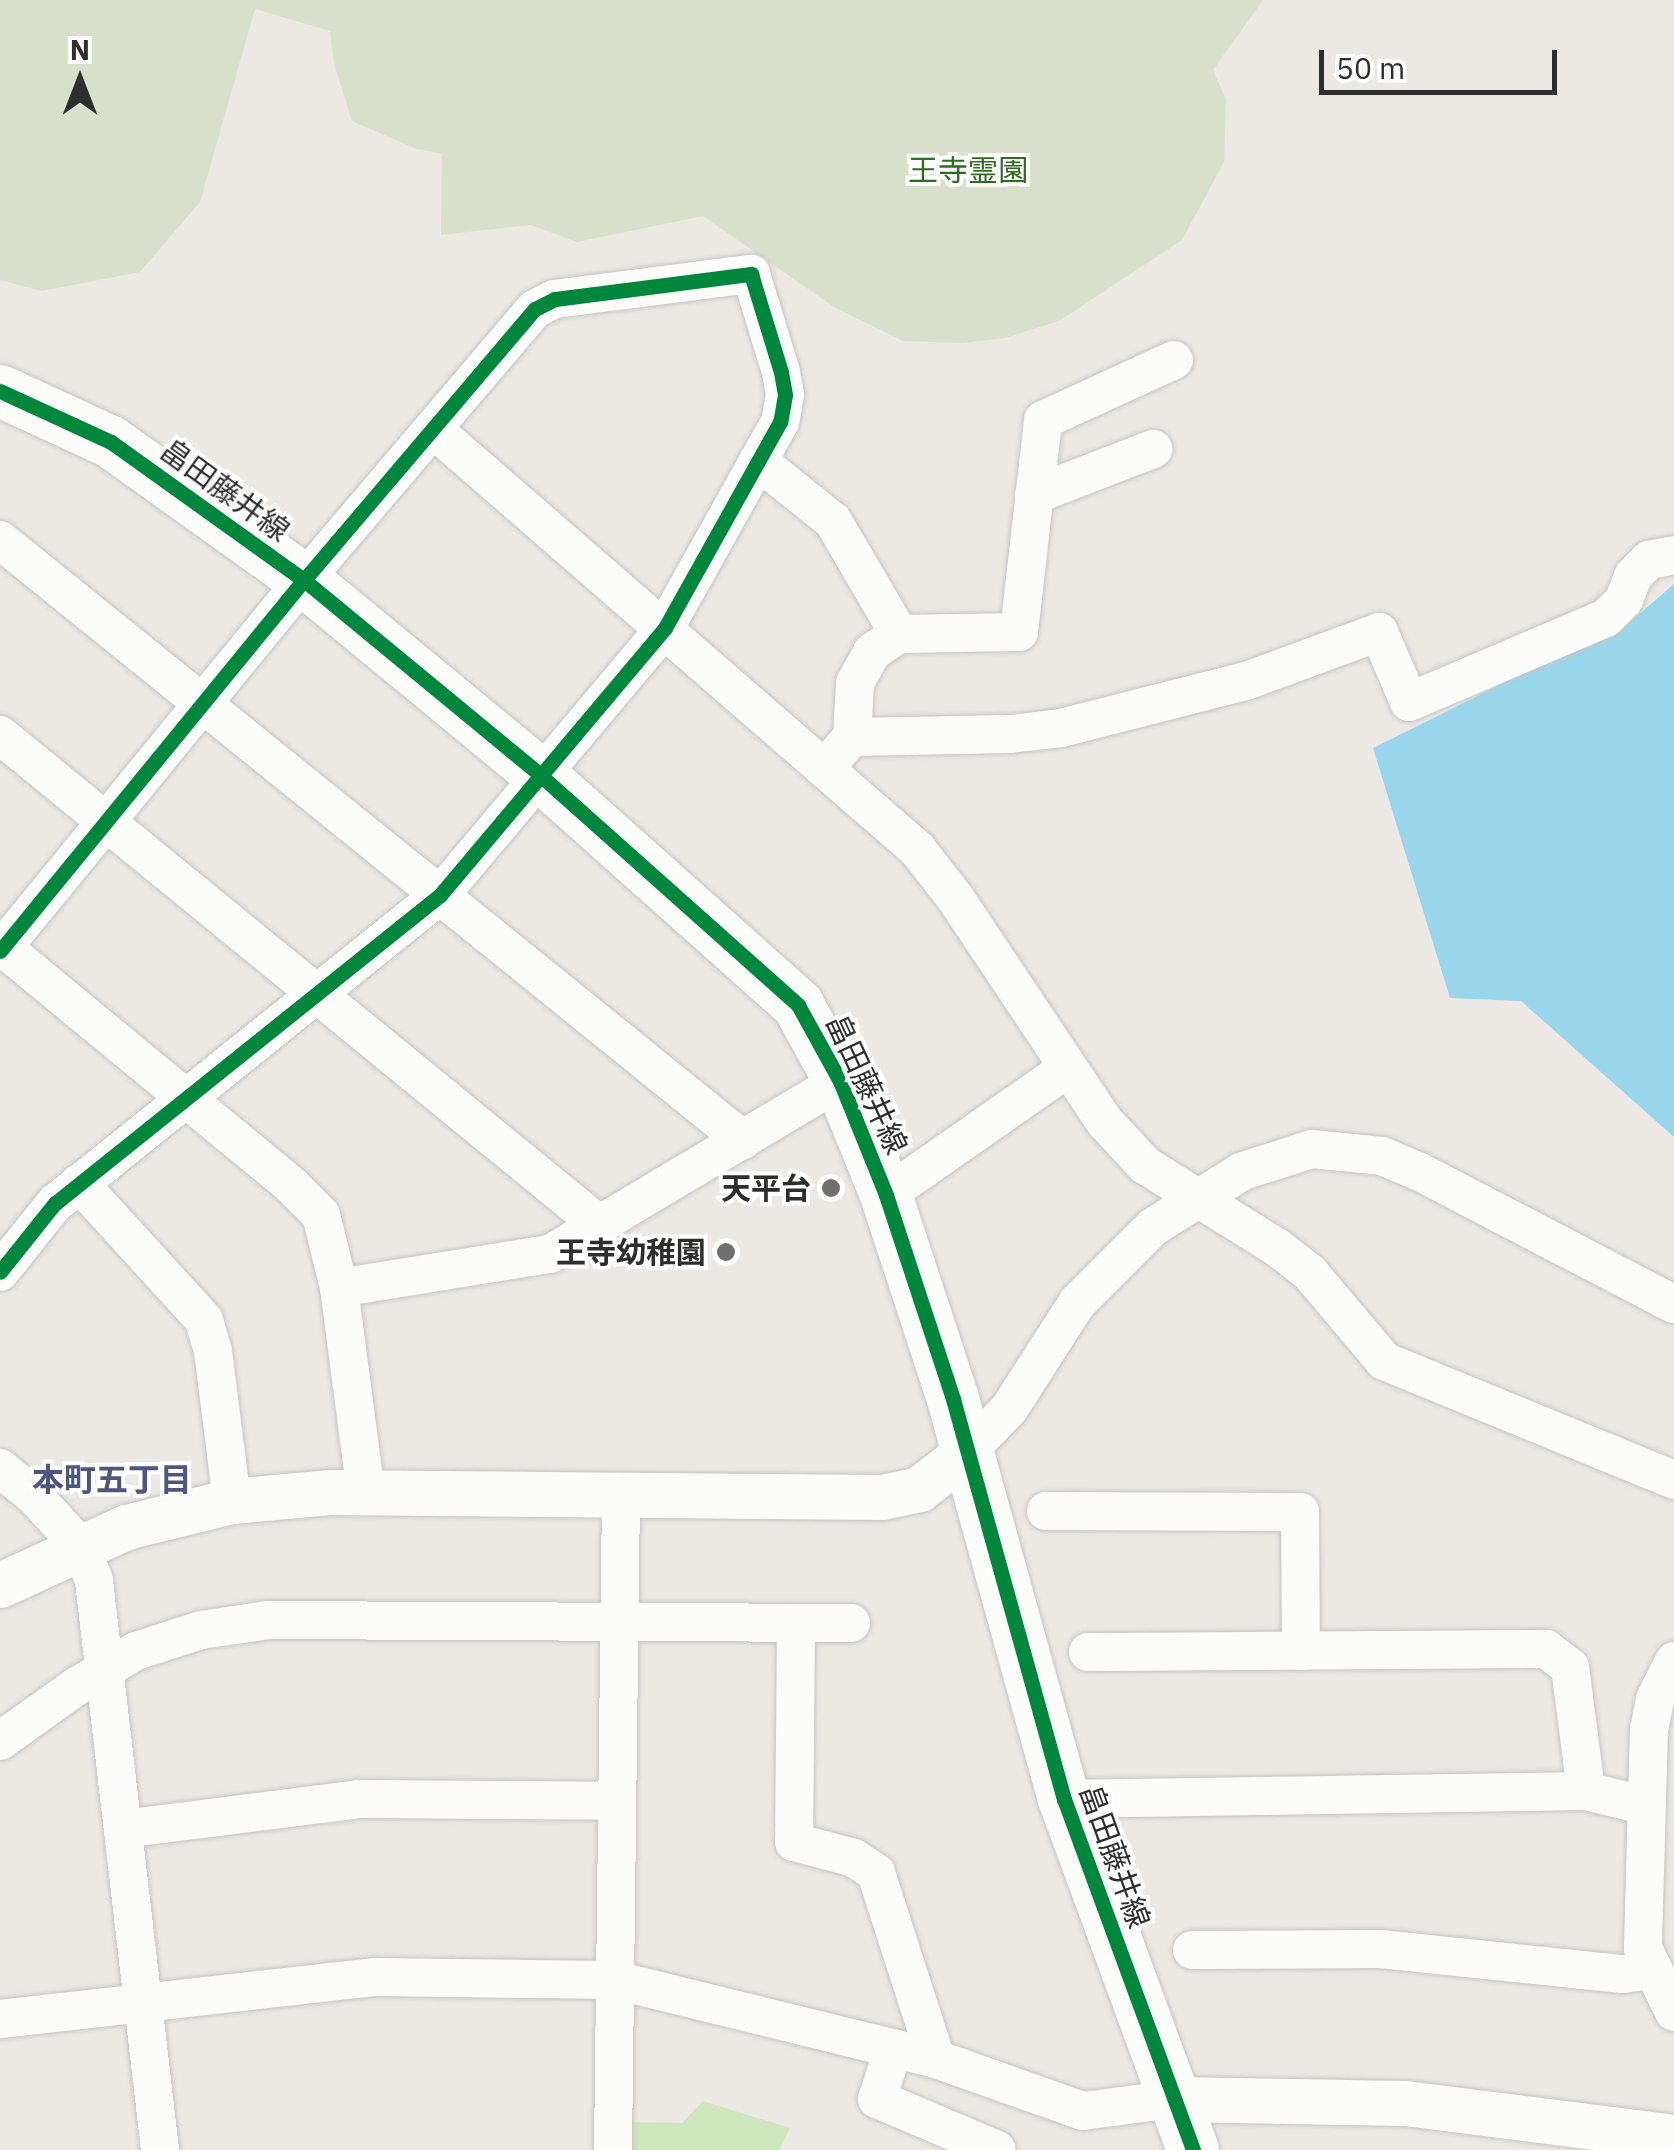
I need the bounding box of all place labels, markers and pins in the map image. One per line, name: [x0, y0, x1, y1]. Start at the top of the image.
place label: 天平台: [721, 1170, 811, 1206]
marker: 天平台: [820, 1177, 842, 1199]
place label: 王寺幼稚園: [556, 1234, 706, 1270]
marker: 王寺幼稚園: [715, 1241, 737, 1263]

